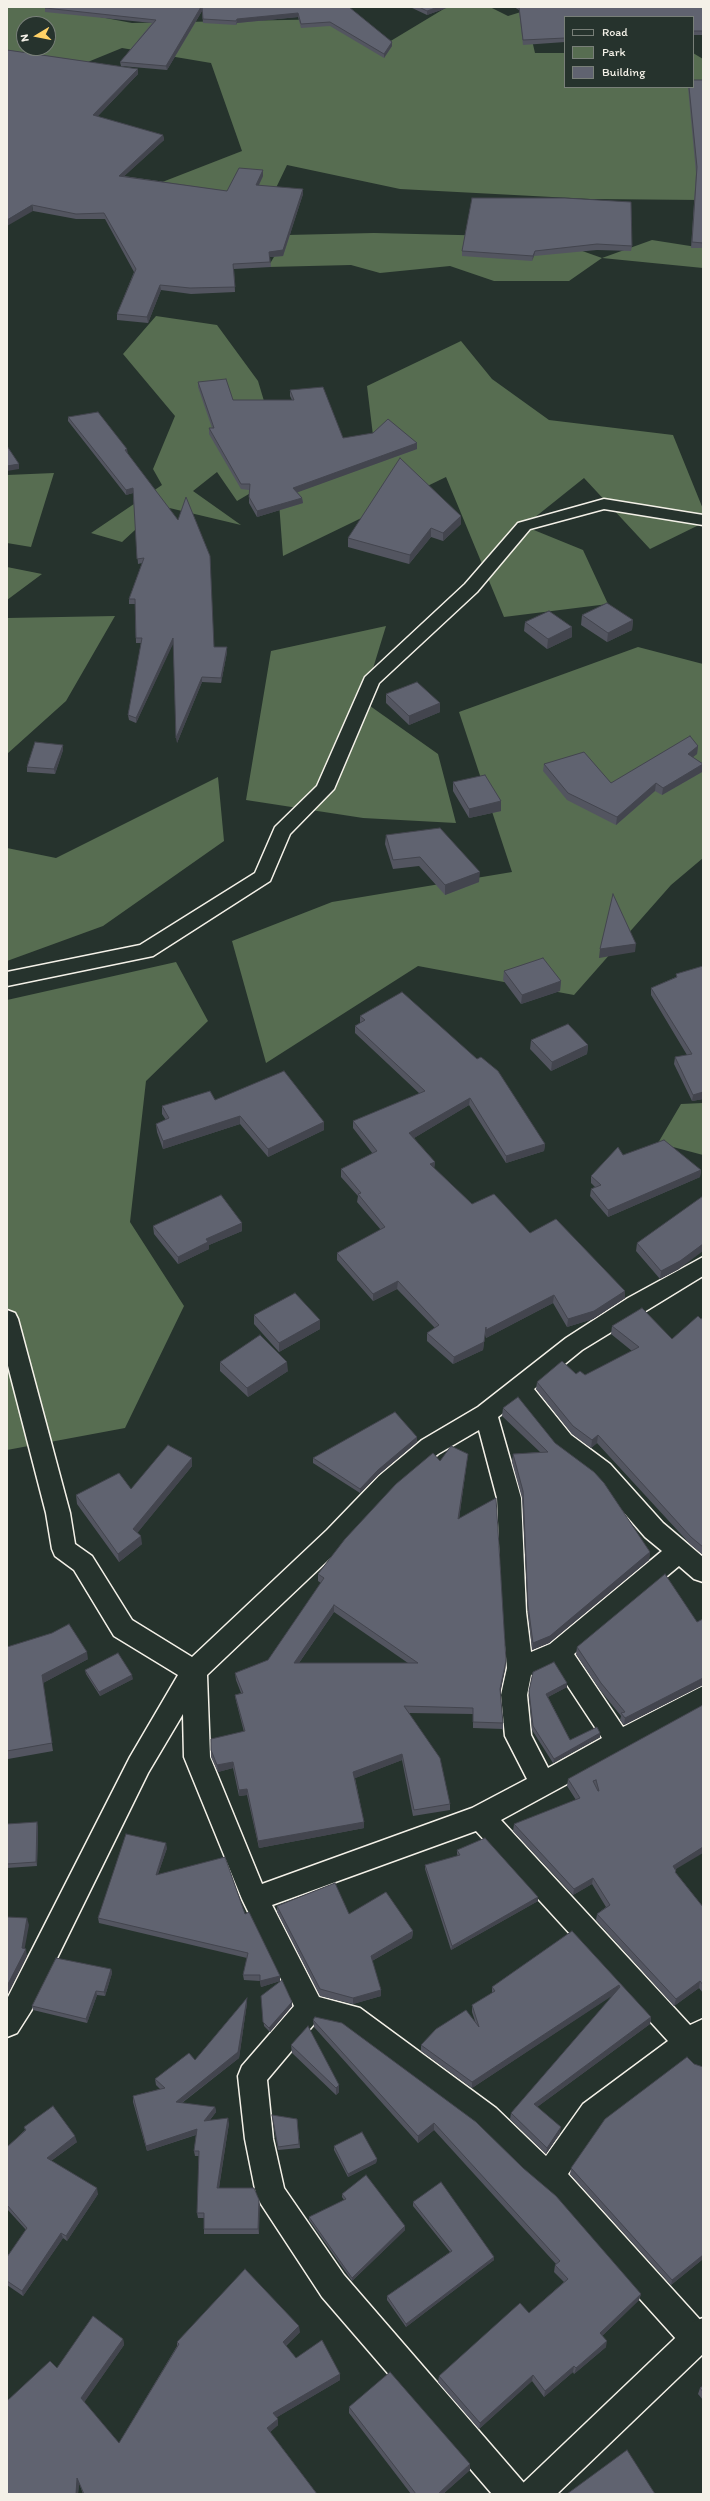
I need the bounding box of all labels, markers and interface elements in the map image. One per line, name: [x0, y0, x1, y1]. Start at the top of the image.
north arrow: [16, 16, 56, 56]
legend: [564, 16, 694, 88]
text: Road: [602, 25, 628, 39]
text: N: [18, 33, 32, 43]
text: Park: [602, 45, 626, 59]
text: Building: [602, 65, 645, 79]

